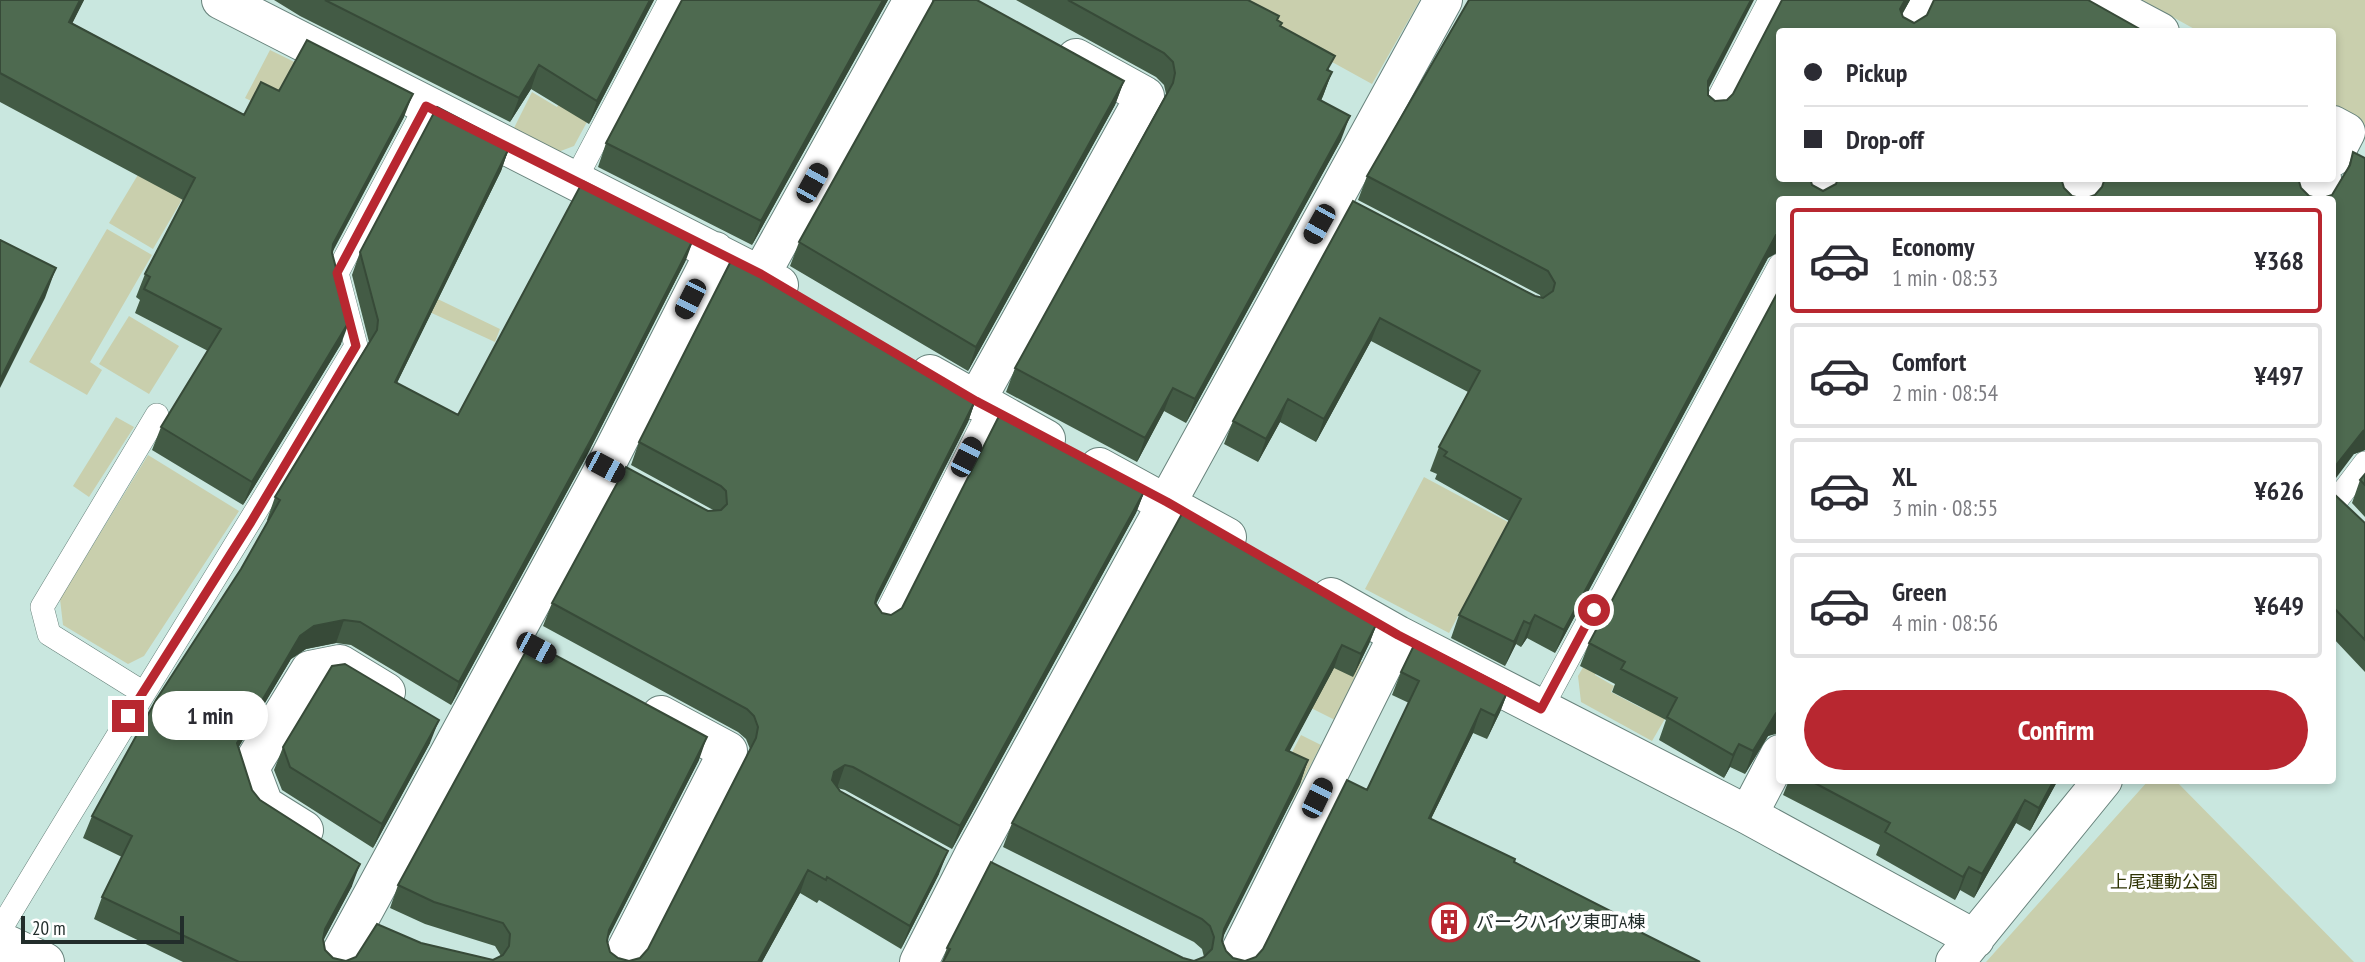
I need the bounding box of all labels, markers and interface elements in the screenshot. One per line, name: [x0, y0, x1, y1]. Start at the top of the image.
text: Pickup: [1846, 56, 1907, 89]
text: Drop-off: [1846, 123, 1924, 156]
car: [793, 160, 832, 206]
car: [1300, 201, 1339, 247]
icon: car: [1808, 229, 1871, 292]
text: Economy: [1892, 230, 1974, 263]
text: ¥368: [2254, 244, 2304, 277]
text: 1 min · 08:53: [1892, 263, 1998, 292]
car: [672, 276, 709, 322]
icon: car: [1808, 344, 1871, 407]
text: Comfort: [1892, 345, 1966, 378]
text: ¥497: [2254, 359, 2304, 392]
text: 2 min · 08:54: [1892, 378, 1998, 407]
car: [948, 434, 985, 480]
car: [582, 448, 629, 486]
icon: car: [1808, 459, 1871, 522]
text: XL: [1892, 460, 1917, 493]
text: ¥626: [2254, 474, 2304, 507]
text: 3 min · 08:55: [1892, 493, 1998, 522]
icon: car: [1808, 574, 1871, 637]
text: Green: [1892, 575, 1947, 608]
text: ¥649: [2254, 589, 2304, 622]
route start: [1578, 594, 1610, 626]
text: 4 min · 08:56: [1892, 608, 1998, 637]
car: [513, 629, 560, 667]
button: Confirm: [1804, 690, 2308, 770]
callout: 1 min: [152, 692, 268, 740]
route end: [112, 700, 144, 732]
text: 1 min: [187, 701, 233, 730]
car: [1299, 775, 1336, 821]
park label: 上尾運動公園: [2110, 870, 2218, 893]
building icon: パークハイツ東町A棟: [1428, 901, 1470, 943]
place label: パークハイツ東町A棟: [1476, 910, 1645, 933]
scale bar: [21, 913, 184, 945]
text: 20 m: [32, 916, 66, 940]

